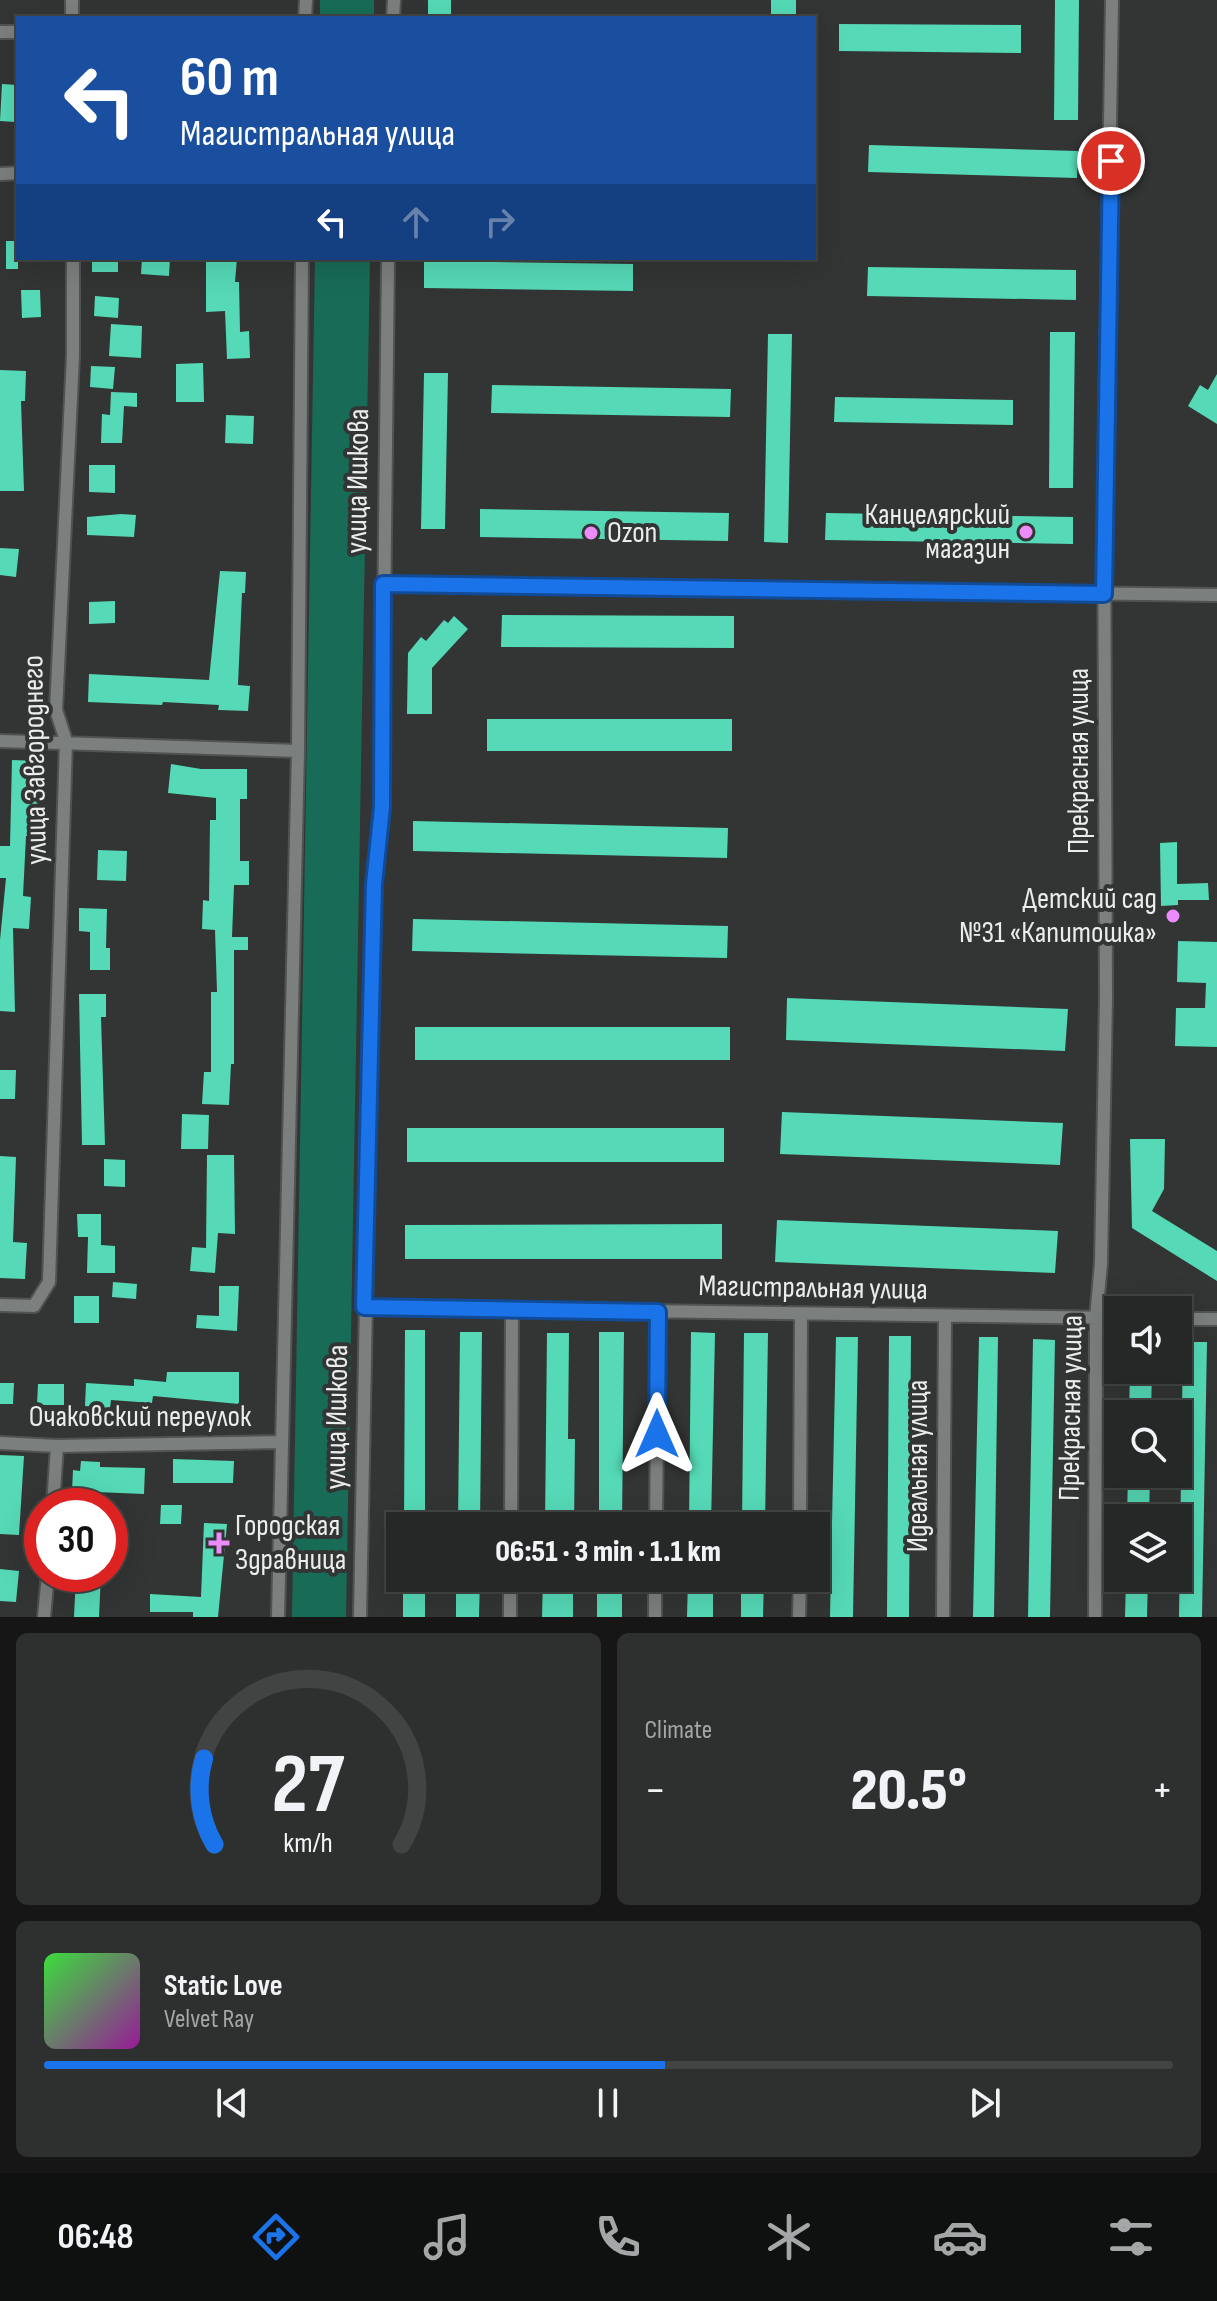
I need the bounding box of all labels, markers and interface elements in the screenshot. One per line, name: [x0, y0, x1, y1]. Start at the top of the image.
text: 60 m: [180, 45, 279, 112]
icon: left: [48, 48, 152, 152]
text: Магистральная улица: [180, 113, 455, 156]
pin: [1077, 127, 1145, 195]
icon: arrive: [1089, 139, 1133, 183]
icon: left: [310, 200, 354, 244]
icon: ahead: [394, 200, 438, 244]
icon: right: [478, 200, 522, 244]
street label: улица Ишкова: [339, 408, 377, 554]
place label: Канцелярский магазин: [865, 497, 1010, 567]
place label: Ozon: [607, 515, 657, 551]
marker: Канцелярский магазин: [1017, 523, 1035, 541]
marker: Ozon: [582, 524, 600, 542]
street label: улица Завгороднего: [15, 655, 55, 865]
street label: Прекрасная улица: [1061, 668, 1097, 854]
place label: Детский сад №31 «Капитошка»: [959, 881, 1157, 951]
marker: Детский сад №31 «Капитошка»: [1164, 907, 1182, 925]
street label: Магистральная улица: [698, 1268, 928, 1308]
map controls: [1104, 1296, 1192, 1592]
button: sound: [1104, 1296, 1192, 1384]
street label: Прекрасная улица: [1051, 1315, 1091, 1501]
street label: улица Ишкова: [318, 1344, 356, 1490]
street label: Идеальная улица: [900, 1380, 936, 1552]
position arrow: [615, 1392, 699, 1476]
street label: Очаковский переулок: [29, 1399, 252, 1435]
button: search: [1104, 1400, 1192, 1488]
speed limit sign: 30: [24, 1488, 128, 1592]
button: layers: [1104, 1504, 1192, 1592]
place label: Городская Здравница: [235, 1508, 346, 1578]
marker: Городская Здравница: [210, 1534, 228, 1552]
text: 06:51 · 3 min · 1.1 km: [495, 1534, 721, 1570]
text: Climate: [645, 1715, 712, 1746]
text: 27: [272, 1736, 345, 1836]
text: 20.5°: [850, 1755, 967, 1827]
text: −: [645, 1764, 666, 1817]
text: +: [1151, 1764, 1173, 1817]
text: km/h: [284, 1826, 333, 1861]
text: Static Love: [164, 1968, 283, 2004]
text: Velvet Ray: [164, 2004, 254, 2035]
icon: previous: [210, 2081, 254, 2125]
icon: pause: [586, 2081, 630, 2125]
icon: next: [963, 2081, 1007, 2125]
icon: directions: [248, 2209, 304, 2265]
icon: music: [419, 2209, 475, 2265]
icon: phone: [590, 2209, 646, 2265]
icon: climate: [761, 2209, 817, 2265]
icon: car: [932, 2209, 988, 2265]
icon: filters: [1103, 2209, 1159, 2265]
text: 06:48: [58, 2216, 133, 2259]

